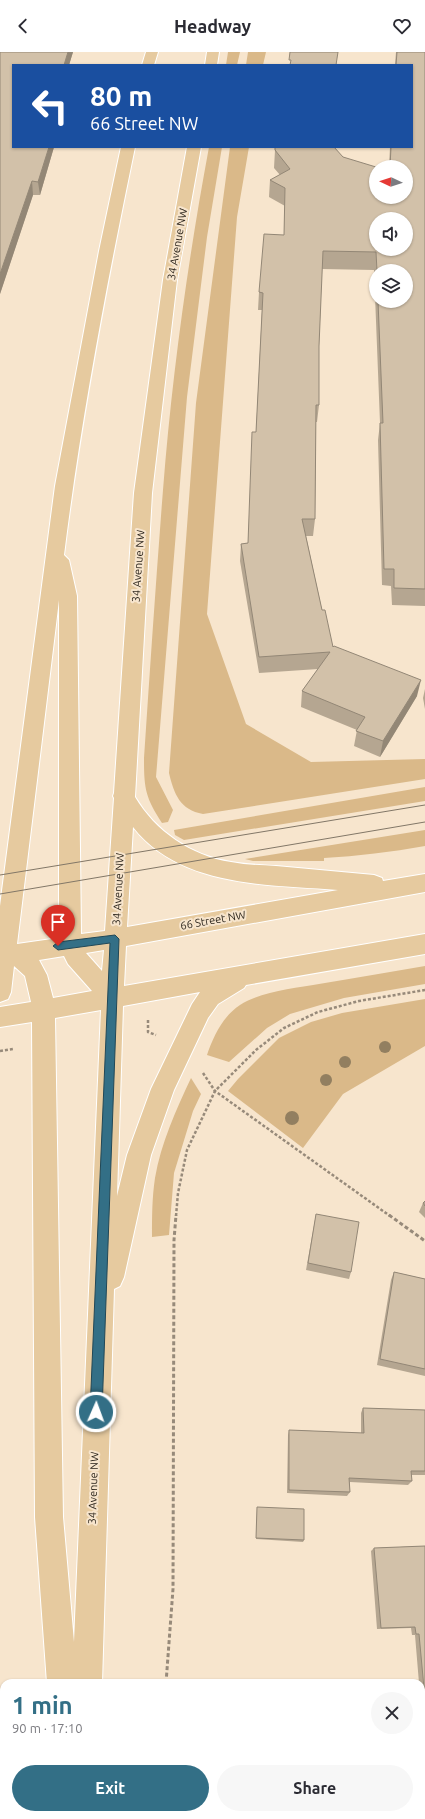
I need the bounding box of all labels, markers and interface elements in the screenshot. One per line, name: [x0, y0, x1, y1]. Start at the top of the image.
icon: back: [12, 15, 34, 37]
icon: heart: [391, 15, 413, 37]
text: Headway: [174, 16, 251, 36]
icon: left: [24, 80, 76, 132]
text: 80 m: [90, 80, 152, 111]
text: 66 Street NW: [90, 113, 198, 133]
north arrow: [369, 160, 413, 204]
map controls: [369, 160, 413, 308]
street label: 34 Avenue NW: [165, 207, 189, 281]
button: sound: [369, 212, 413, 256]
button: layers: [369, 264, 413, 308]
street label: 34 Avenue NW: [129, 529, 147, 603]
street label: 34 Avenue NW: [110, 852, 126, 926]
pin: [41, 905, 75, 946]
street label: 66 Street NW: [179, 908, 247, 932]
icon: arrive: [47, 911, 69, 933]
position arrow: [75, 1391, 117, 1433]
street label: 34 Avenue NW: [86, 1452, 100, 1524]
text: 1 min: [12, 1692, 73, 1719]
button: close: [371, 1692, 413, 1734]
text: 90 m · 17:10: [12, 1721, 83, 1735]
button: Exit: [12, 1765, 209, 1811]
button: Share: [217, 1765, 413, 1811]

